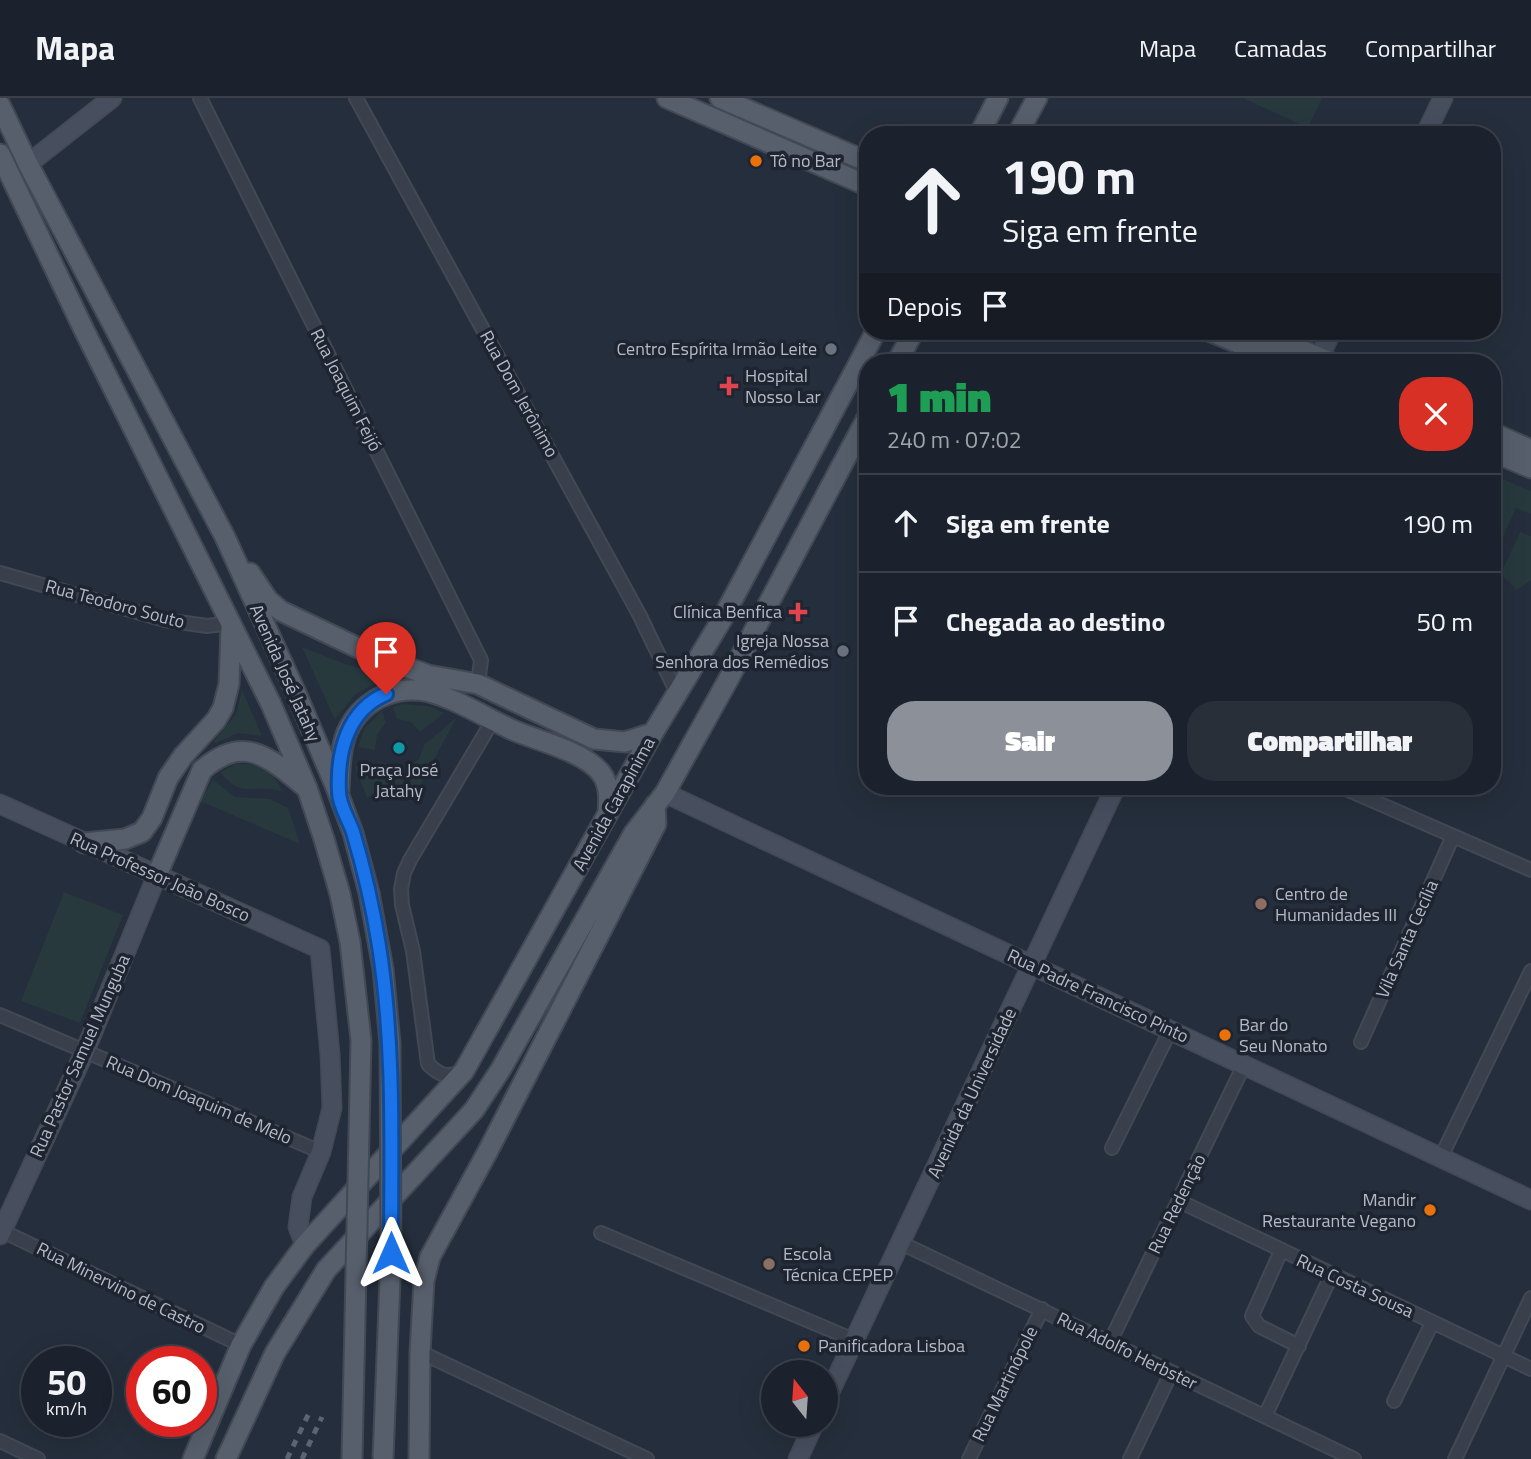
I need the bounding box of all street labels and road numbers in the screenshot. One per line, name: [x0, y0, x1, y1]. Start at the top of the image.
street label: Rua Joaquim Feijó: [304, 324, 389, 456]
street label: Rua Dom Jerônimo: [473, 325, 566, 462]
street label: Rua Teodoro Souto: [42, 572, 188, 635]
street label: Avenida José Jatahy: [243, 600, 328, 746]
street label: Avenida Carapinima: [566, 732, 662, 876]
street label: Rua Professor João Bosco: [66, 825, 255, 928]
street label: Vila Santa Cecília: [1368, 875, 1445, 1002]
street label: Rua Padre Francisco Pinto: [1003, 942, 1193, 1049]
street label: Rua Pastor Samuel Munguba: [23, 950, 137, 1162]
street label: Avenida da Universidade: [920, 1003, 1023, 1182]
street label: Rua Dom Joaquim de Melo: [102, 1048, 296, 1151]
street label: Rua Redenção: [1141, 1149, 1212, 1258]
street label: Rua Minervino de Castro: [32, 1235, 210, 1340]
street label: Rua Costa Sousa: [1292, 1247, 1418, 1325]
street label: Rua Adolfo Herbster: [1052, 1305, 1202, 1396]
street label: Rua Martinópole: [965, 1321, 1044, 1446]

